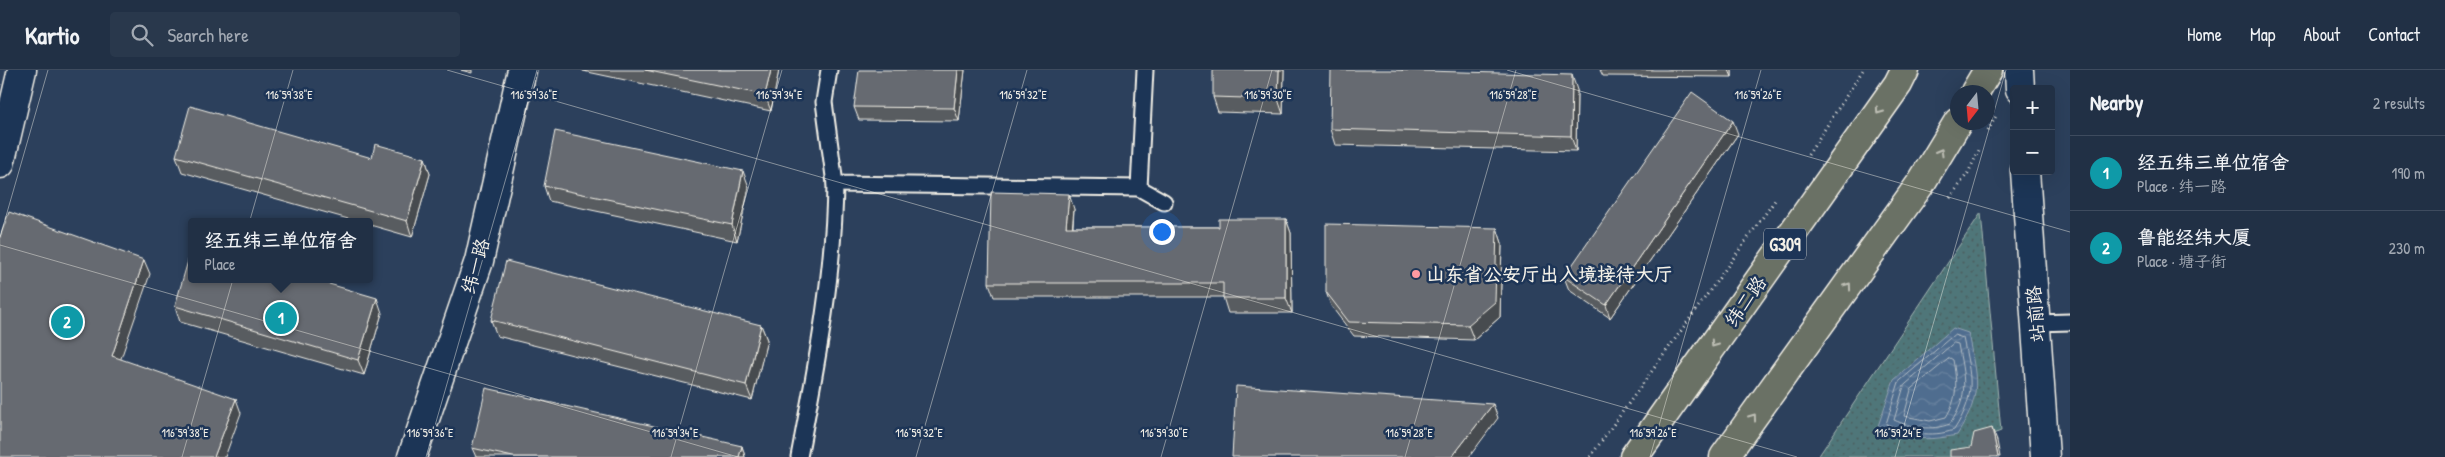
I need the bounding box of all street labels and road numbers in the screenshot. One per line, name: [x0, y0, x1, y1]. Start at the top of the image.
road number: G309: [1764, 228, 1806, 260]
street label: 纬一路: [455, 235, 495, 297]
street label: 纬二路: [1718, 270, 1772, 332]
street label: 站前路: [2020, 284, 2050, 344]

